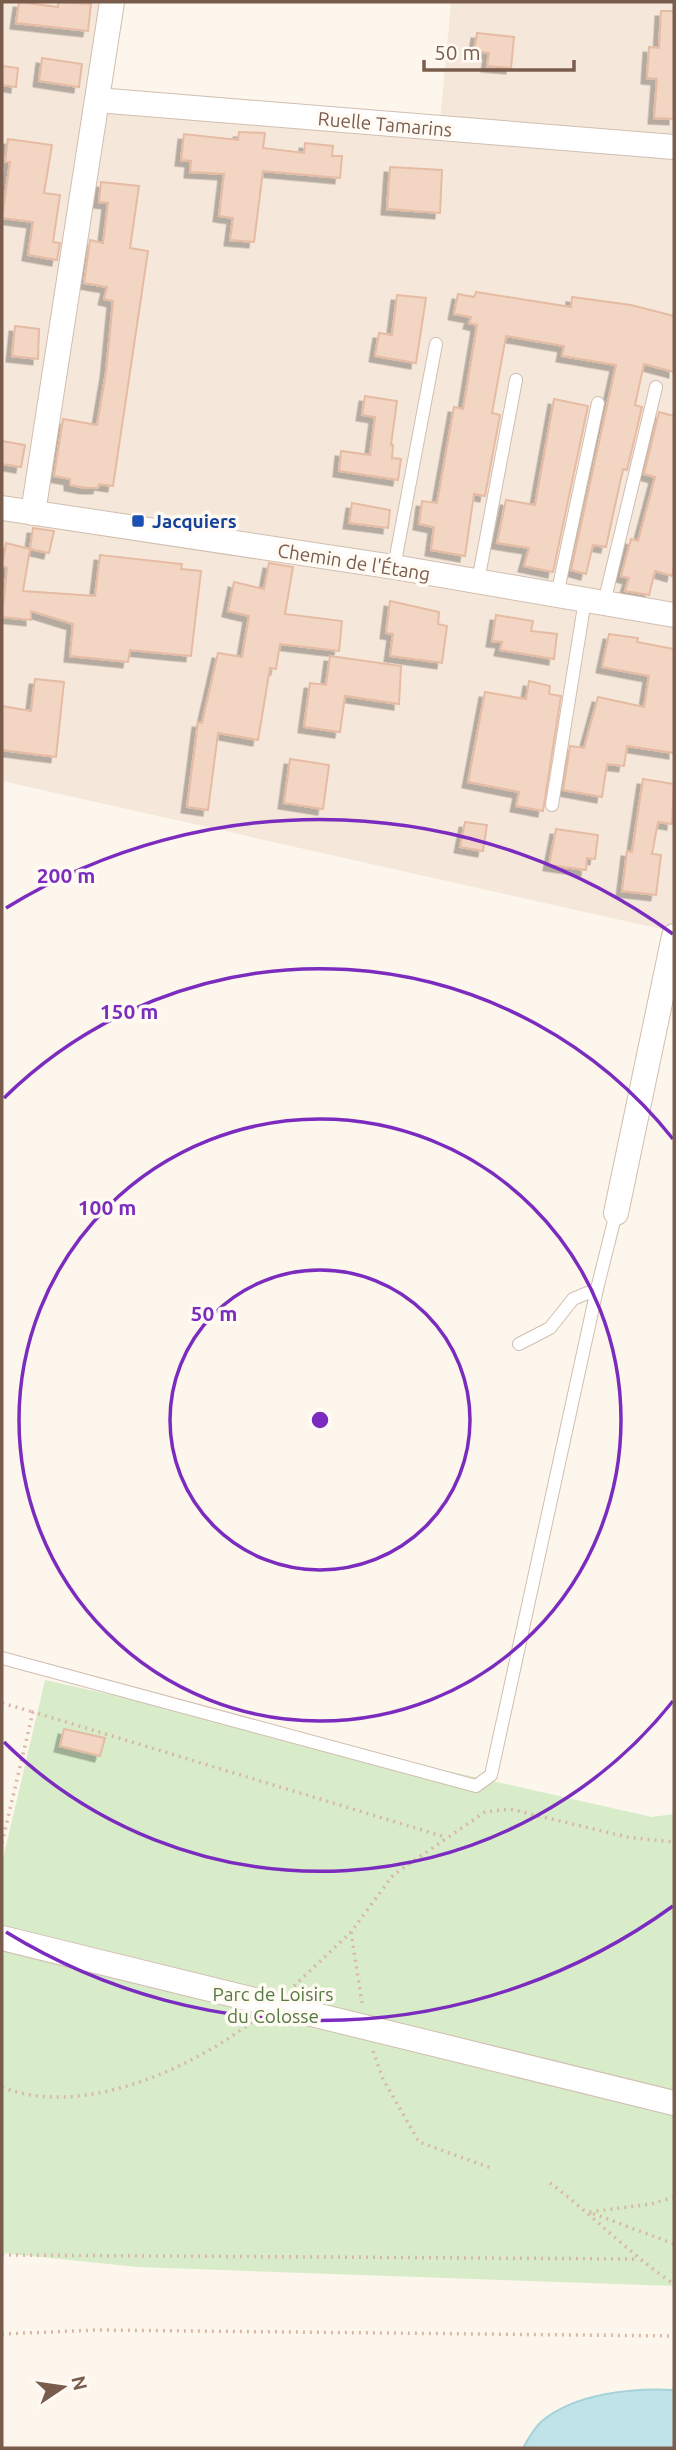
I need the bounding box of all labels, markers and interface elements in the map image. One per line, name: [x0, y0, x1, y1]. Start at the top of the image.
scale bar: [424, 28, 574, 72]
text: 50 m: [434, 40, 481, 64]
street label: Ruelle Tamarins: [317, 107, 453, 141]
place label: Jacquiers: [152, 510, 237, 532]
marker: Jacquiers: [130, 513, 146, 529]
street label: Chemin de l'Étang: [276, 539, 432, 585]
text: 200 m: [37, 863, 95, 887]
text: 150 m: [100, 999, 158, 1023]
text: 100 m: [78, 1195, 136, 1219]
text: 50 m: [191, 1301, 237, 1325]
centre of rings: [308, 1408, 332, 1432]
park label: Parc de Loisirs du Colosse: [213, 1983, 334, 2027]
north arrow: [28, 2352, 98, 2422]
text: N: [67, 2374, 92, 2393]

